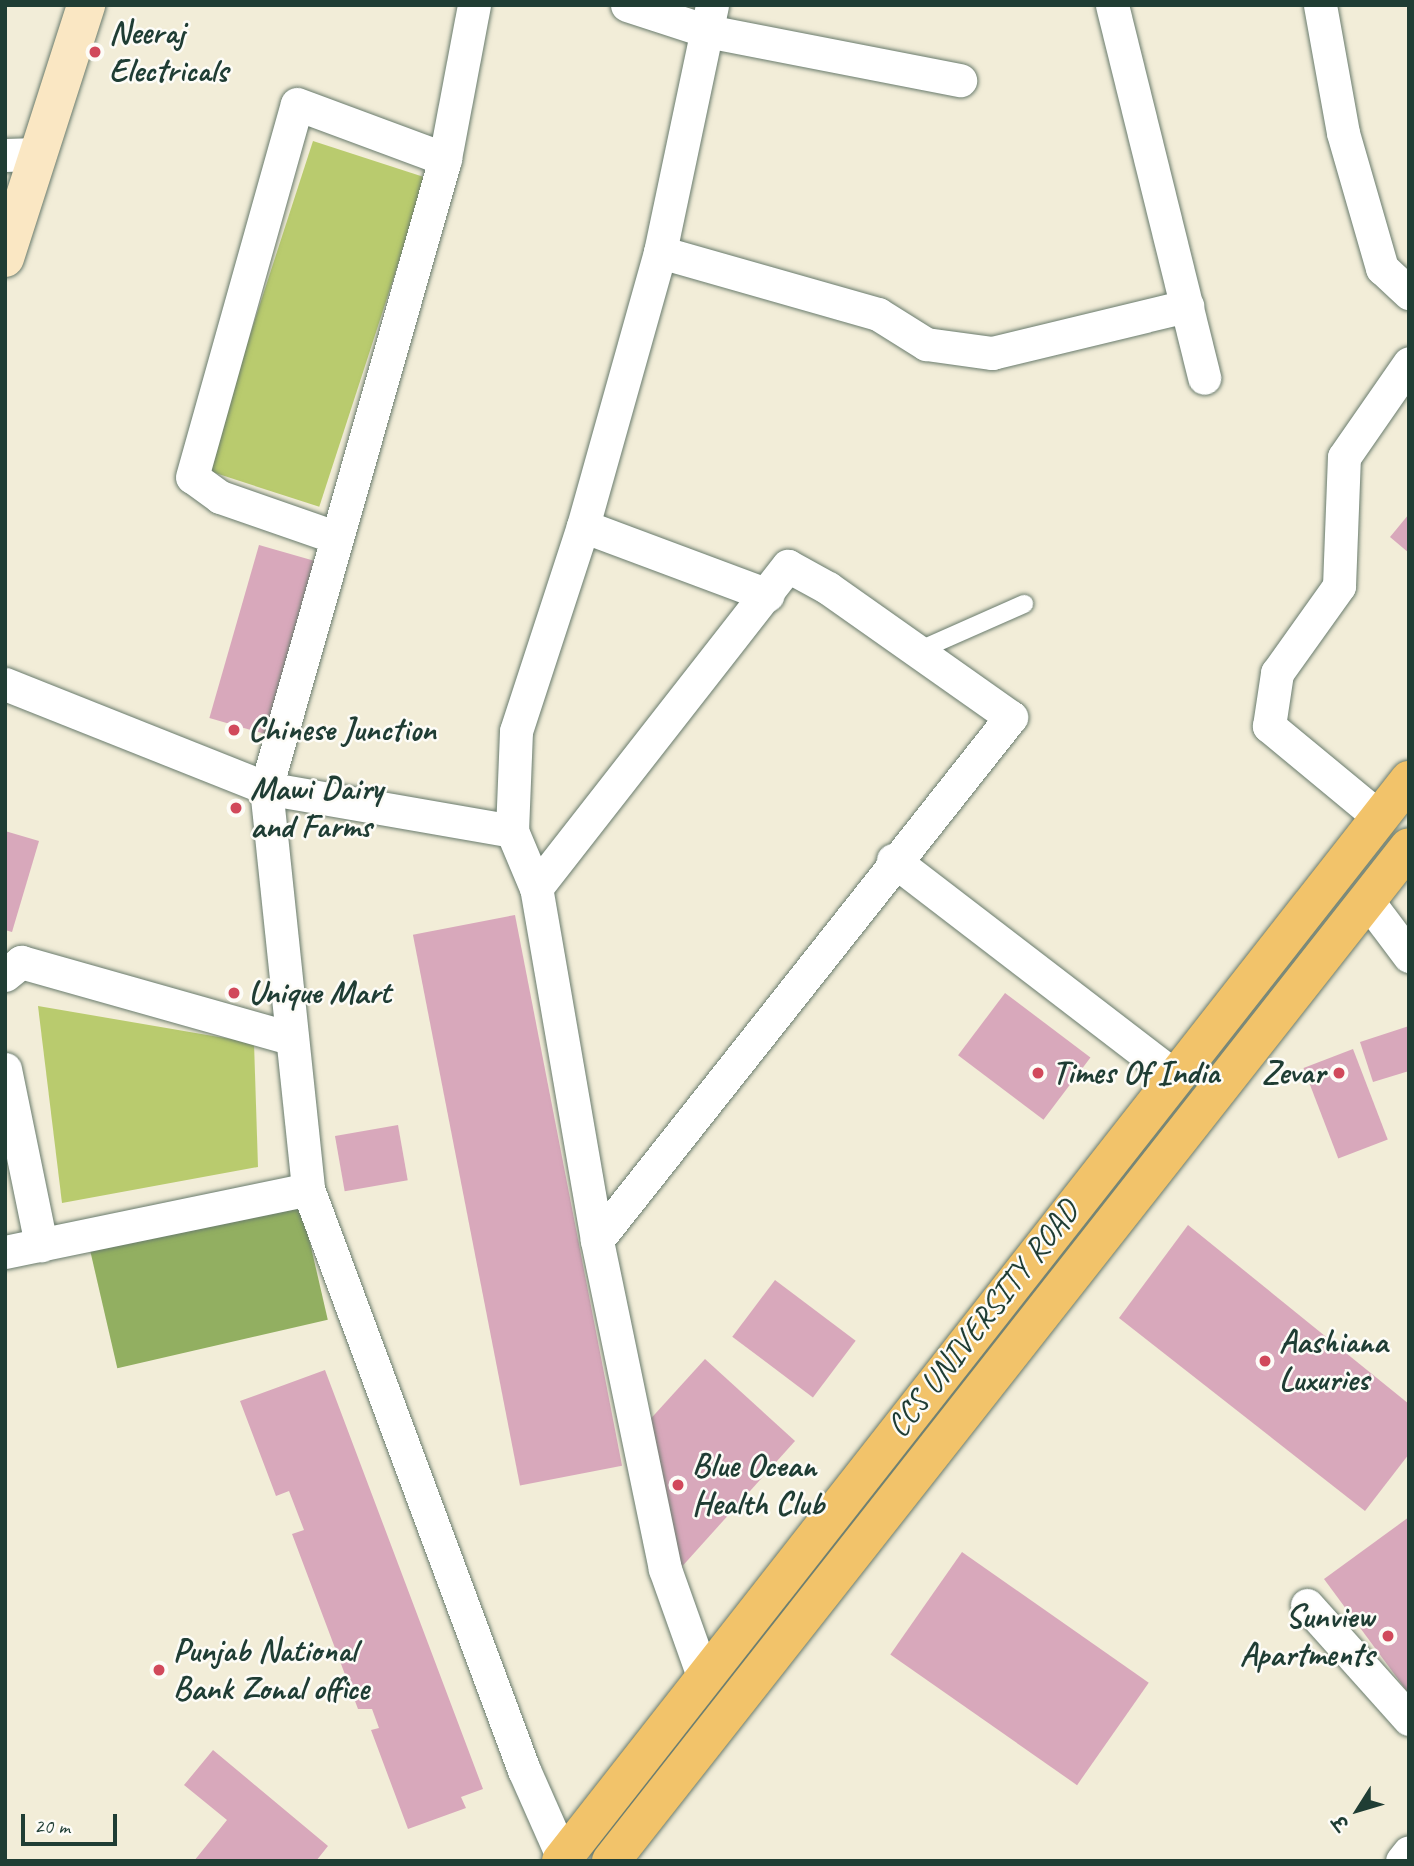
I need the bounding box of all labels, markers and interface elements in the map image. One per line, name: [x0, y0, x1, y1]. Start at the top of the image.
place label: Neeraj Electricals: [109, 13, 228, 91]
marker: Neeraj Electricals: [87, 44, 103, 60]
place label: Chinese Junction: [248, 710, 436, 750]
marker: Chinese Junction: [226, 722, 242, 738]
place label: Mawi Dairy and Farms: [250, 769, 384, 847]
marker: Mawi Dairy and Farms: [228, 800, 244, 816]
place label: Unique Mart: [248, 973, 391, 1013]
marker: Unique Mart: [226, 985, 242, 1001]
place label: Times Of India: [1052, 1053, 1220, 1093]
place label: Zevar: [1262, 1053, 1325, 1093]
marker: Times Of India: [1030, 1065, 1046, 1081]
marker: Zevar: [1331, 1065, 1347, 1081]
street label: CCS UNIVERSITY ROAD: [878, 1192, 1088, 1446]
place label: Aashiana Luxuries: [1279, 1322, 1388, 1400]
marker: Aashiana Luxuries: [1257, 1353, 1273, 1369]
place label: Blue Ocean Health Club: [692, 1446, 824, 1524]
marker: Blue Ocean Health Club: [670, 1477, 686, 1493]
place label: Sunview Apartments: [1240, 1597, 1374, 1675]
marker: Sunview Apartments: [1380, 1628, 1396, 1644]
place label: Punjab National Bank Zonal office: [173, 1631, 368, 1709]
marker: Punjab National Bank Zonal office: [151, 1662, 167, 1678]
north arrow: [1323, 1775, 1393, 1845]
scale bar: [24, 1800, 121, 1844]
text: उ: [1328, 1810, 1355, 1835]
text: 20 m: [34, 1813, 70, 1839]

